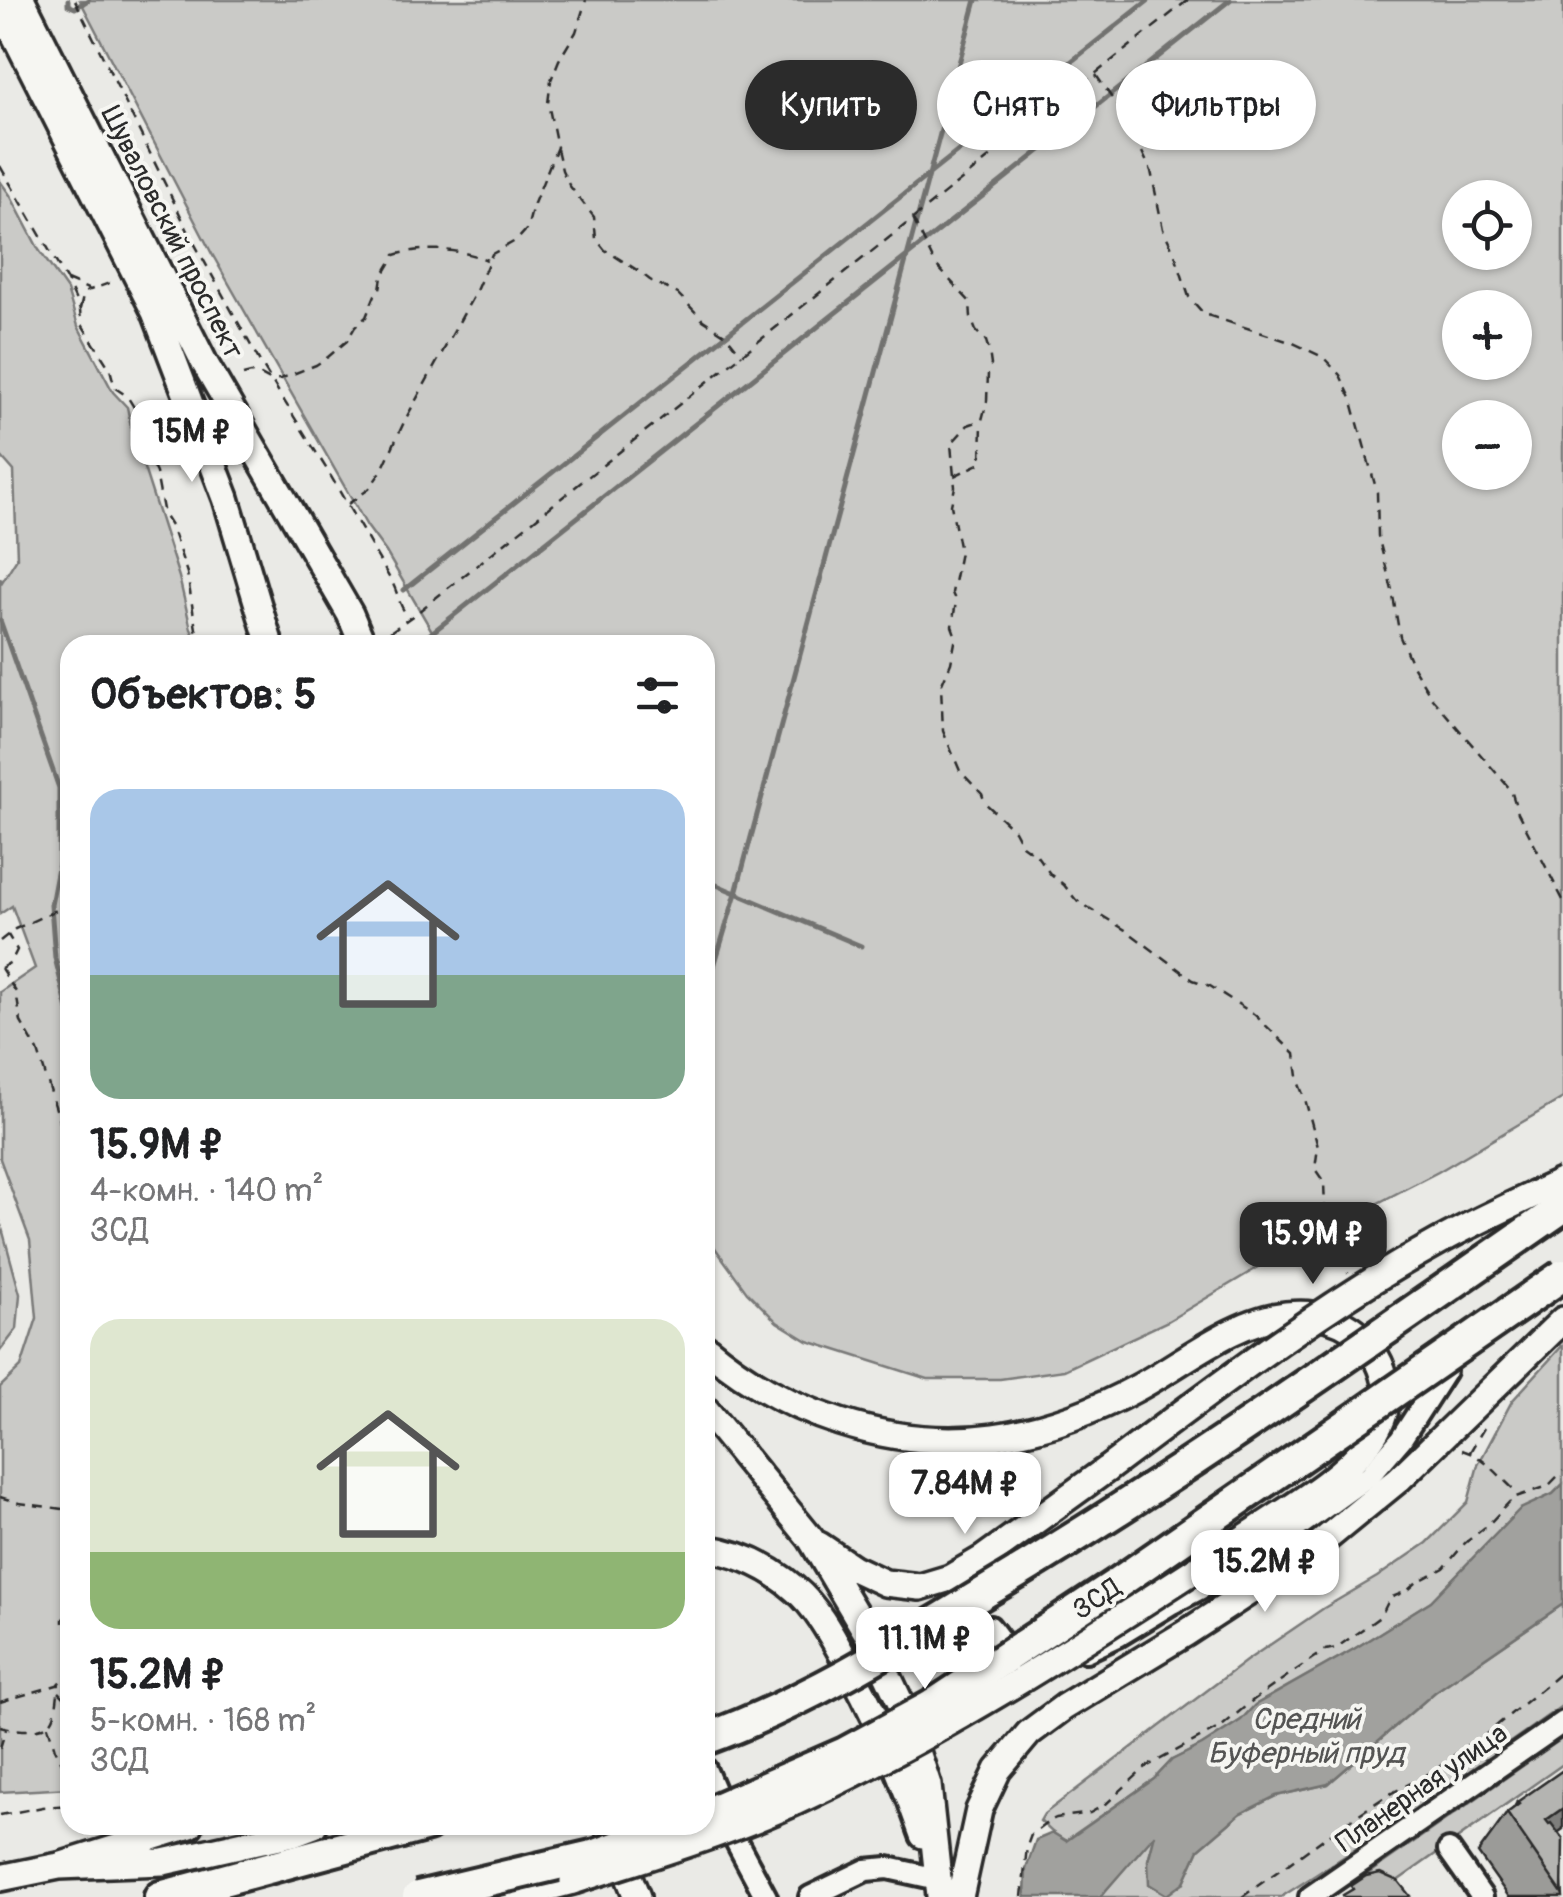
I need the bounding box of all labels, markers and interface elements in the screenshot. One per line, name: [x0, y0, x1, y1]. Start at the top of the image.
chip: Купить: [745, 60, 917, 150]
chip: Снять: [937, 60, 1096, 150]
chip: Фильтры: [1116, 60, 1316, 150]
street label: Шуваловский проспект: [93, 100, 251, 365]
map controls: [1442, 180, 1532, 490]
button: locate: [1442, 180, 1532, 270]
button: +: [1442, 290, 1532, 380]
pin: 15M ₽: [122, 400, 262, 485]
button: −: [1442, 400, 1532, 490]
text: 15M ₽: [152, 412, 232, 452]
icon: filters: [630, 668, 685, 723]
text: Объектов: 5: [90, 669, 317, 721]
icon: home: [298, 854, 478, 1034]
text: 15.9M ₽: [90, 1119, 225, 1171]
text: 4-комн. · 140 m²: [90, 1171, 323, 1211]
pin: 15.9M ₽: [1221, 1202, 1405, 1287]
text: ЗСД: [90, 1211, 148, 1251]
text: 15.9M ₽: [1262, 1214, 1364, 1254]
icon: home: [298, 1384, 478, 1564]
pin: 7.84M ₽: [873, 1452, 1057, 1537]
text: 7.84M ₽: [911, 1464, 1019, 1504]
pin: 15.2M ₽: [1173, 1530, 1357, 1615]
text: 15.2M ₽: [1213, 1542, 1317, 1582]
street label: ЗСД: [1066, 1570, 1129, 1628]
pin: 11.1M ₽: [833, 1607, 1017, 1692]
text: 11.1M ₽: [878, 1619, 972, 1659]
text: 15.2M ₽: [90, 1649, 226, 1701]
text: 5-комн. · 168 m²: [90, 1701, 317, 1741]
water label: Средний Буферный пруд: [1208, 1701, 1407, 1772]
street label: Планерная улица: [1329, 1716, 1514, 1860]
text: ЗСД: [90, 1741, 148, 1781]

